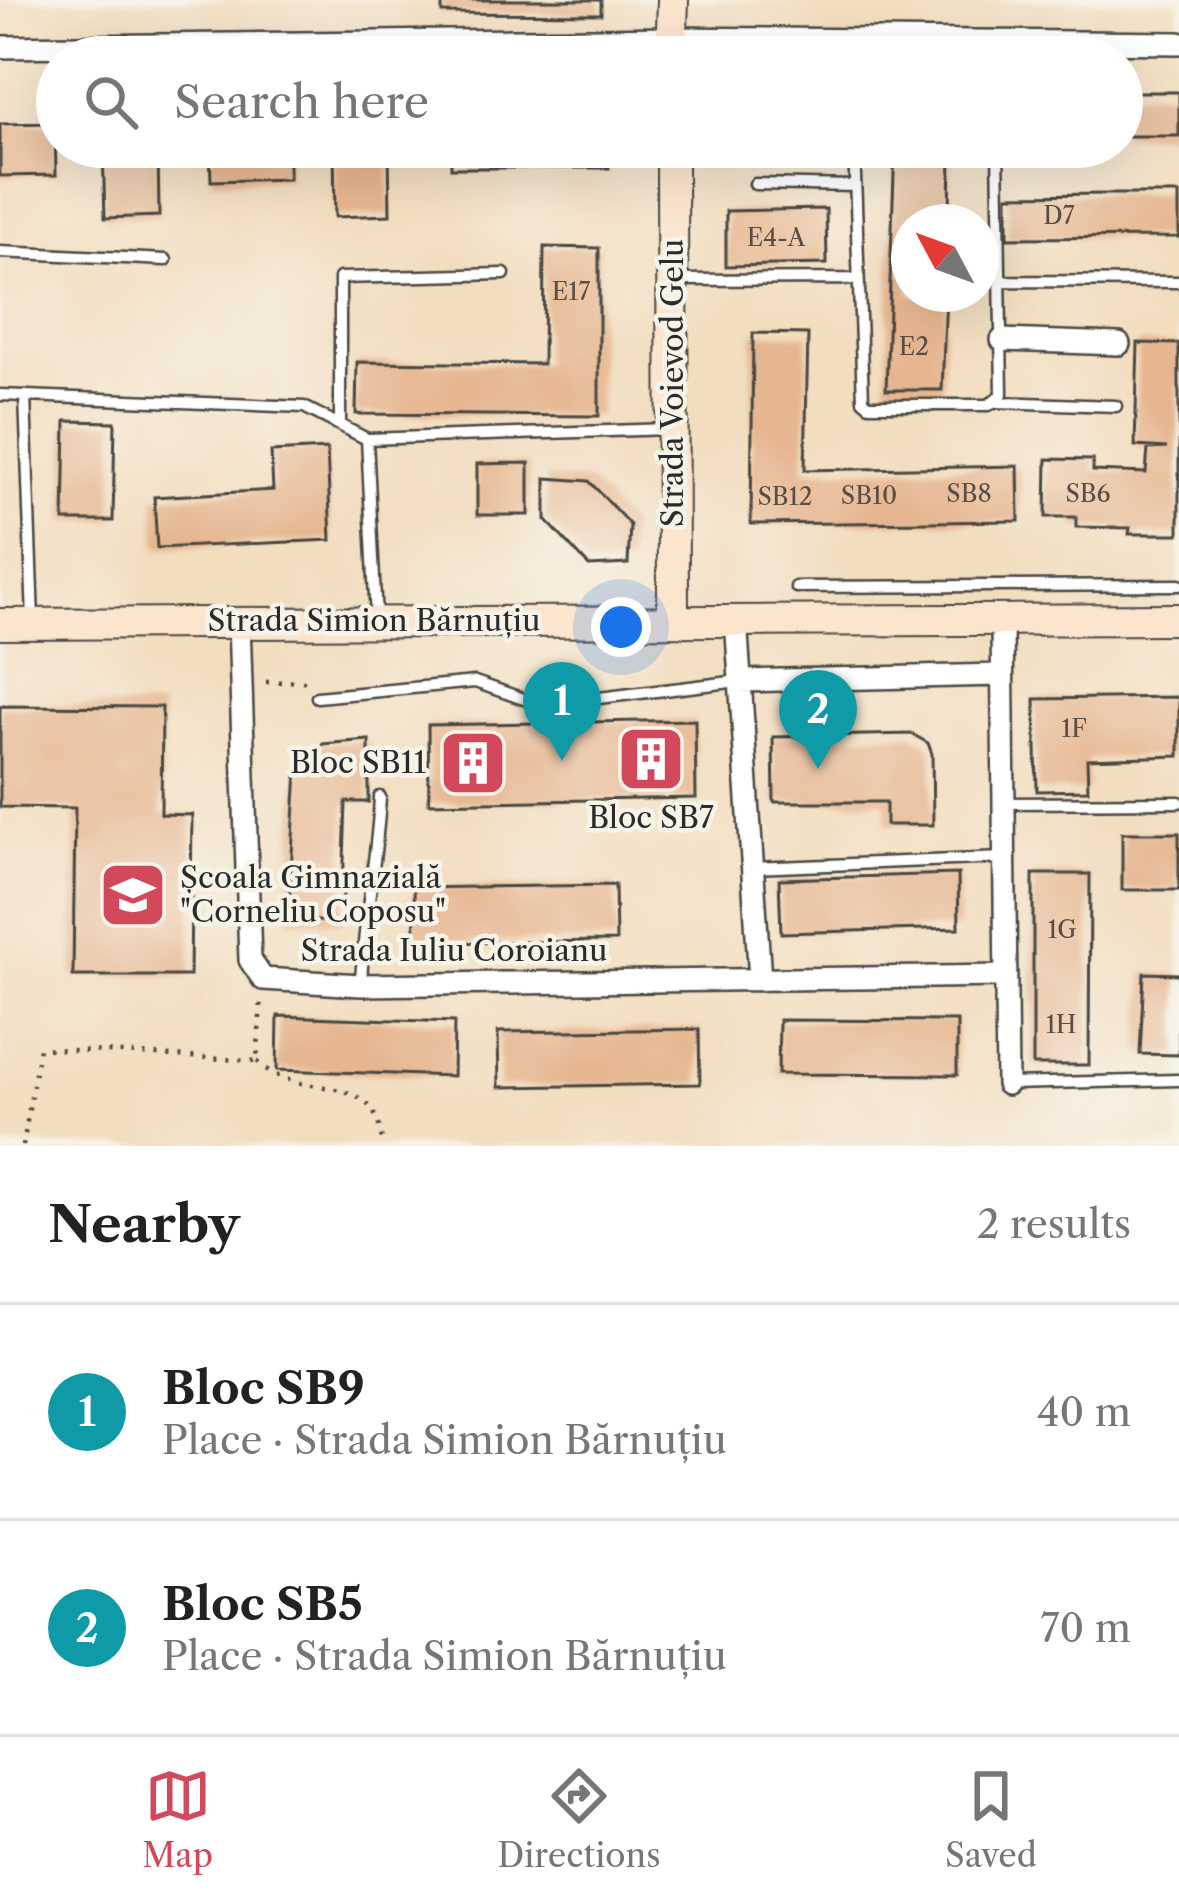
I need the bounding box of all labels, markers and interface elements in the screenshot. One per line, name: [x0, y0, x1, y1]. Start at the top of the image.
search box: [36, 36, 1143, 168]
icon: search: [78, 69, 144, 135]
text: Search here: [174, 74, 429, 130]
house number: D7: [1043, 201, 1075, 230]
north arrow: [891, 204, 999, 312]
house number: E4-A: [747, 223, 807, 252]
street label: Strada Voievod Gelu: [654, 239, 691, 527]
house number: E17: [552, 277, 590, 306]
house number: E2: [899, 332, 929, 361]
house number: SB8: [946, 479, 992, 508]
house number: SB6: [1065, 479, 1111, 508]
house number: SB10: [841, 481, 897, 510]
house number: SB12: [757, 482, 813, 511]
your location: [591, 597, 651, 657]
street label: Strada Simion Bărnuțiu: [208, 602, 540, 639]
pin: 1: [523, 662, 601, 761]
pin: 2: [779, 670, 857, 769]
house number: 1F: [1061, 714, 1087, 743]
building icon: Bloc SB7: [616, 724, 686, 794]
building icon: Bloc SB11: [438, 728, 508, 798]
place label: Bloc SB11: [290, 744, 426, 781]
place label: Bloc SB7: [588, 799, 714, 836]
place label: Școala Gimnazială "Corneliu Coposu": [180, 859, 446, 930]
school or university icon: Școala Gimnazială "Corneliu Coposu": [98, 860, 168, 930]
house number: 1G: [1047, 915, 1077, 944]
street label: Strada Iuliu Coroianu: [301, 932, 607, 969]
house number: 1H: [1046, 1010, 1076, 1039]
text: Nearby: [48, 1193, 240, 1255]
text: 2 results: [977, 1200, 1131, 1248]
text: Bloc SB9: [162, 1360, 365, 1416]
text: 1: [78, 1388, 96, 1436]
text: 40 m: [1037, 1388, 1131, 1436]
text: Place · Strada Simion Bărnuțiu: [162, 1416, 727, 1464]
text: Bloc SB5: [162, 1576, 363, 1632]
text: 2: [75, 1604, 99, 1652]
text: 70 m: [1040, 1604, 1131, 1652]
text: Place · Strada Simion Bărnuțiu: [162, 1632, 727, 1680]
tab: Map: [142, 1763, 213, 1876]
tab: Directions: [498, 1763, 661, 1876]
tab: Saved: [945, 1763, 1037, 1876]

